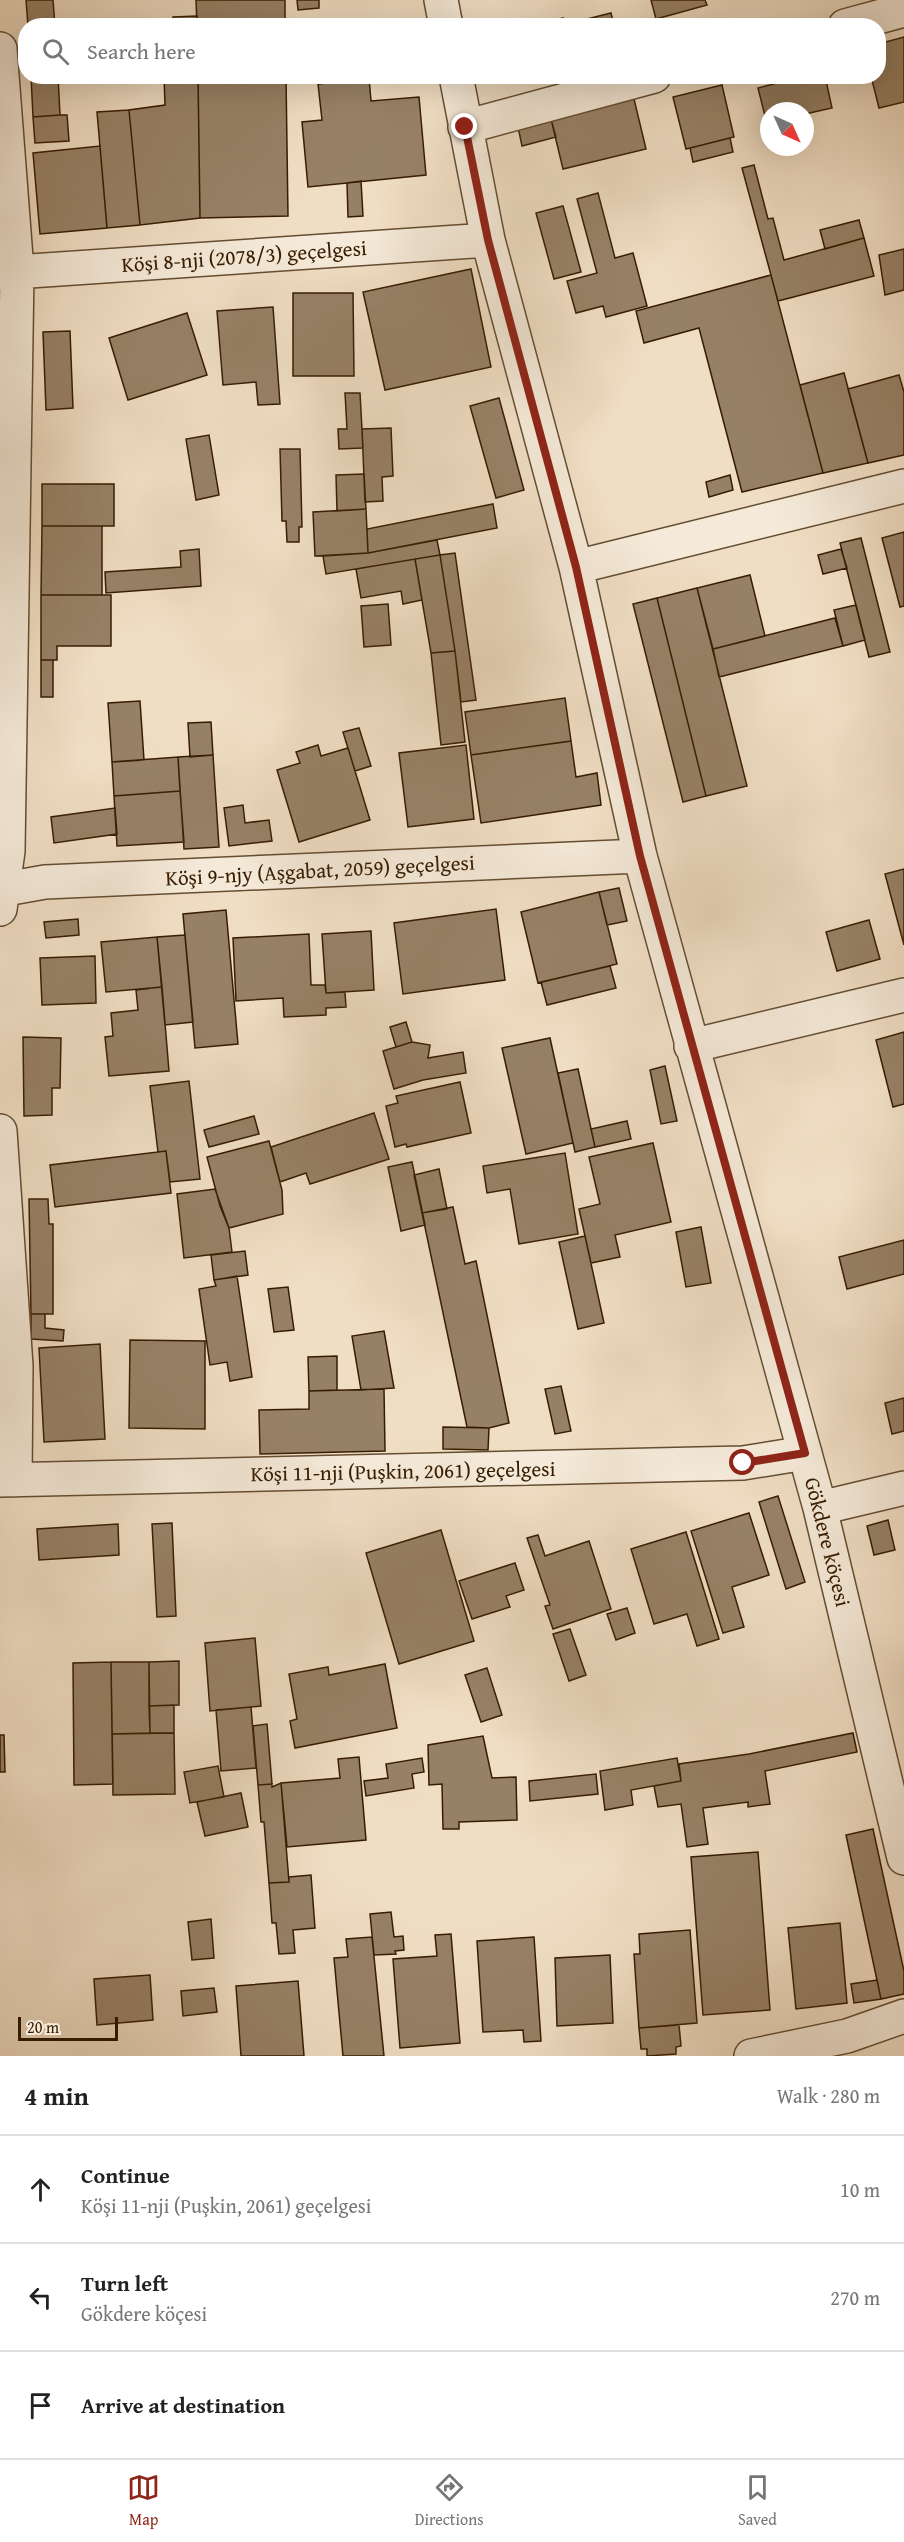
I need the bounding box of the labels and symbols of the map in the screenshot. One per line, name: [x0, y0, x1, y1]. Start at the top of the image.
north arrow: [760, 102, 814, 156]
route end: [451, 113, 477, 139]
street label: Köşi 8-nji (2078/3) geçelgesi: [120, 232, 368, 280]
street label: Köşi 9-njy (Aşgabat, 2059) geçelgesi: [165, 846, 476, 894]
route start: [729, 1449, 755, 1475]
street label: Köşi 11-nji (Puşkin, 2061) geçelgesi: [250, 1453, 556, 1489]
street label: Gökdere köçesi: [797, 1474, 859, 1610]
scale bar: [18, 2014, 118, 2042]

